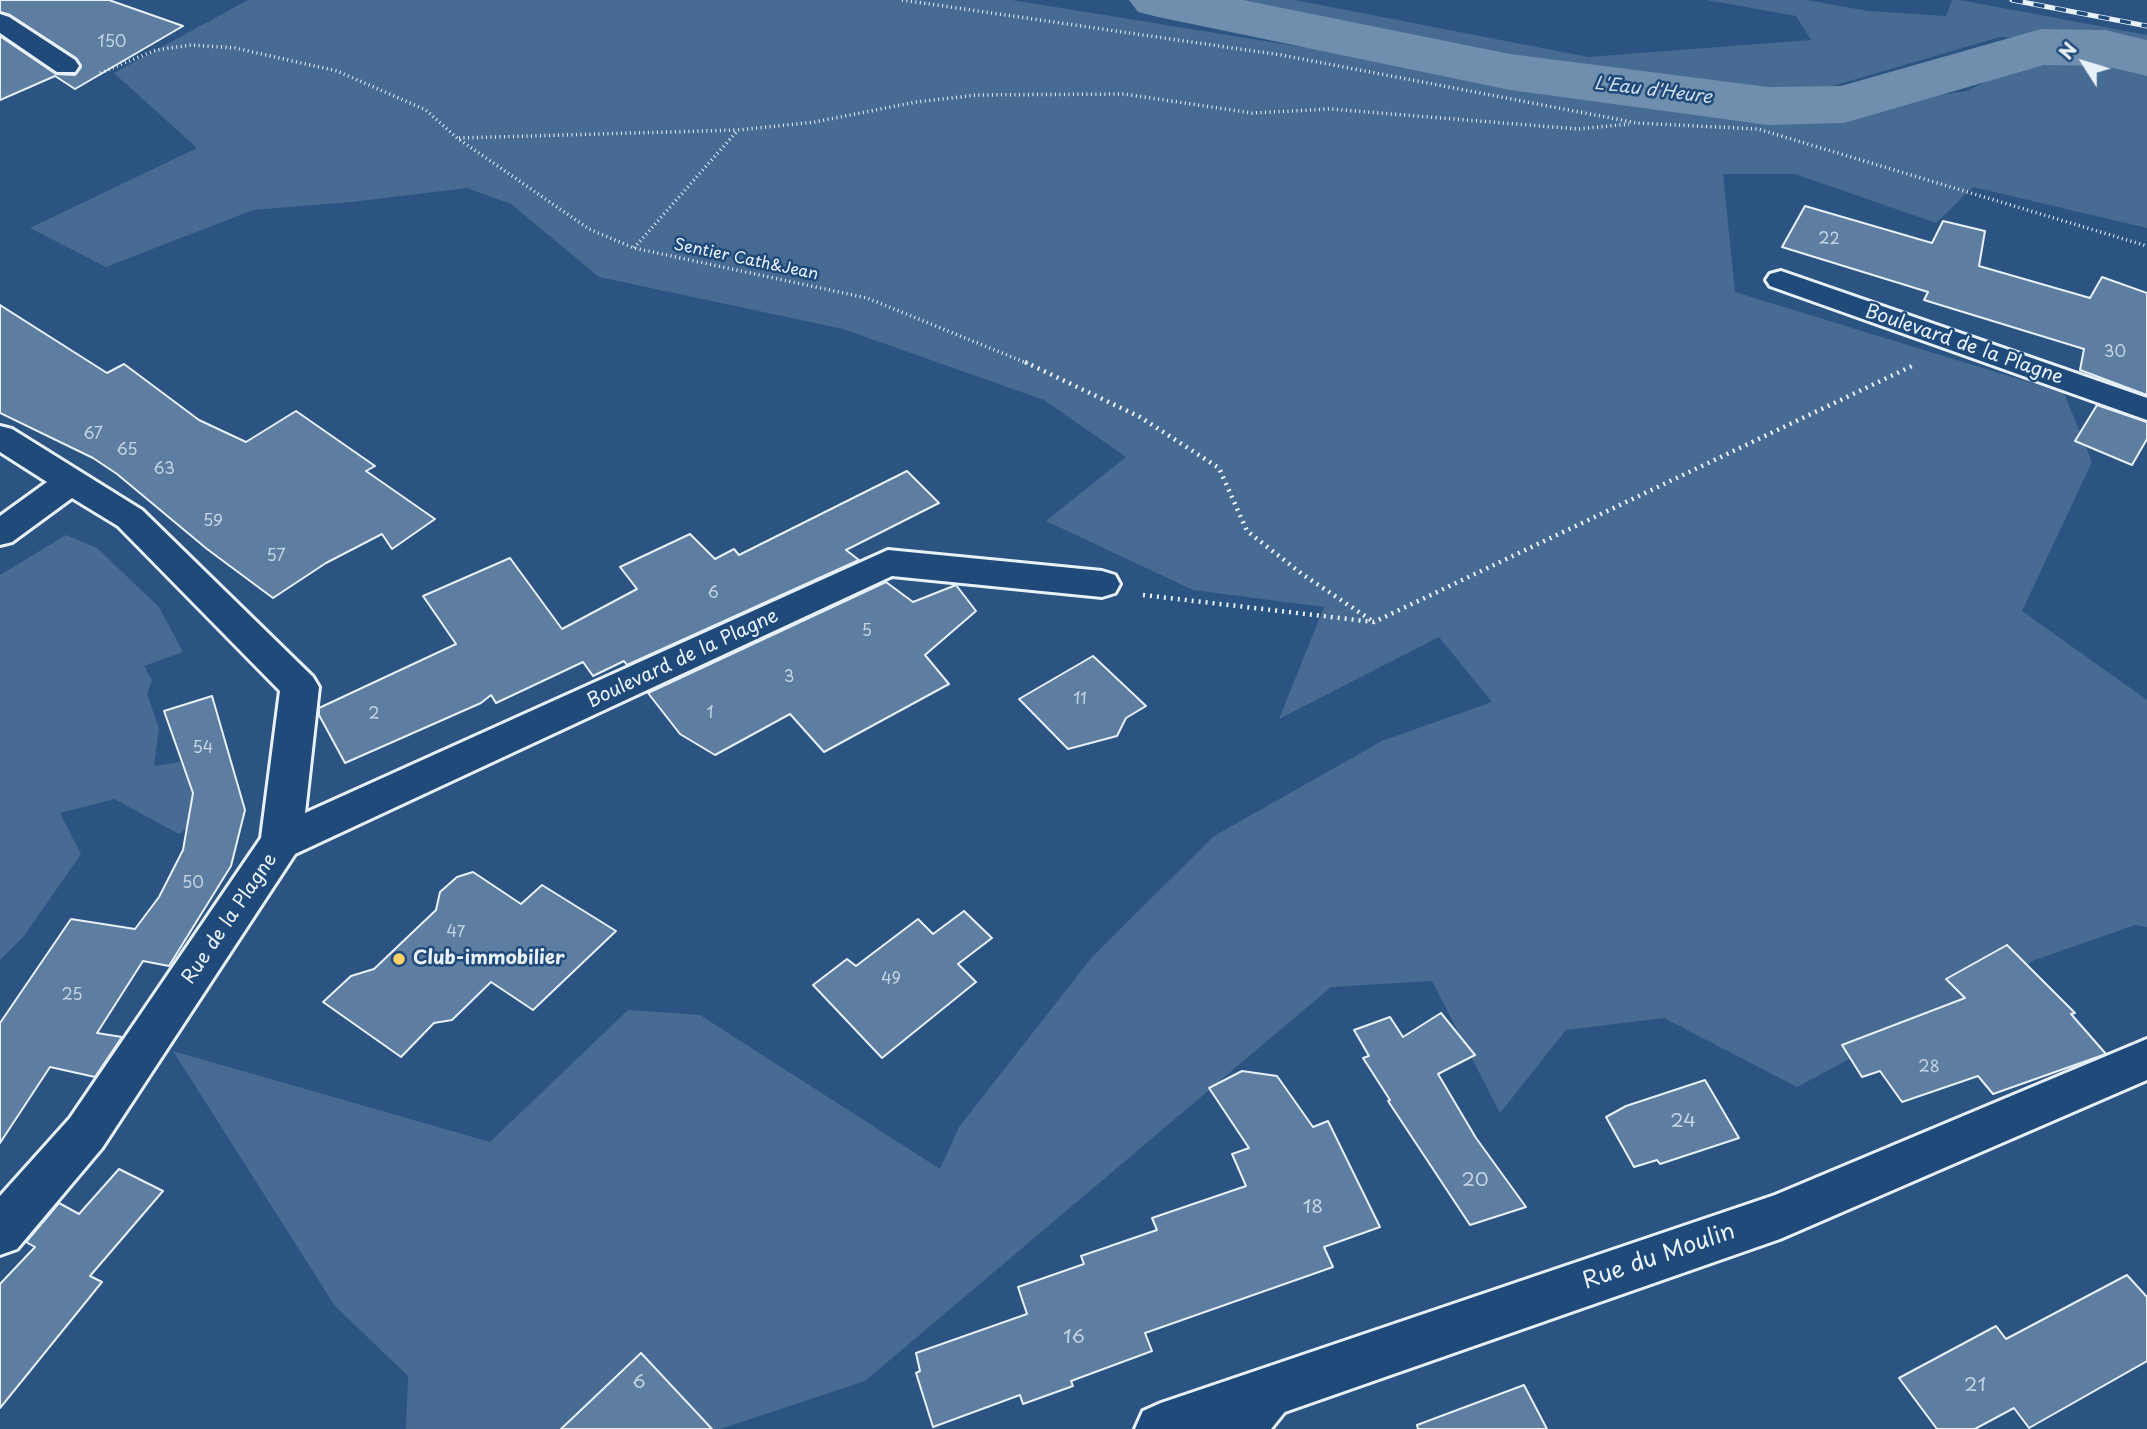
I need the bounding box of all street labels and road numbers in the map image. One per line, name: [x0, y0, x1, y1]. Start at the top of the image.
street label: Sentier Cath&Jean: [672, 235, 820, 285]
street label: Boulevard de la Plagne: [1862, 300, 2066, 390]
street label: Boulevard de la Plagne: [584, 605, 782, 713]
street label: Rue de la Plagne: [178, 849, 282, 989]
street label: Rue du Moulin: [1579, 1218, 1739, 1296]

